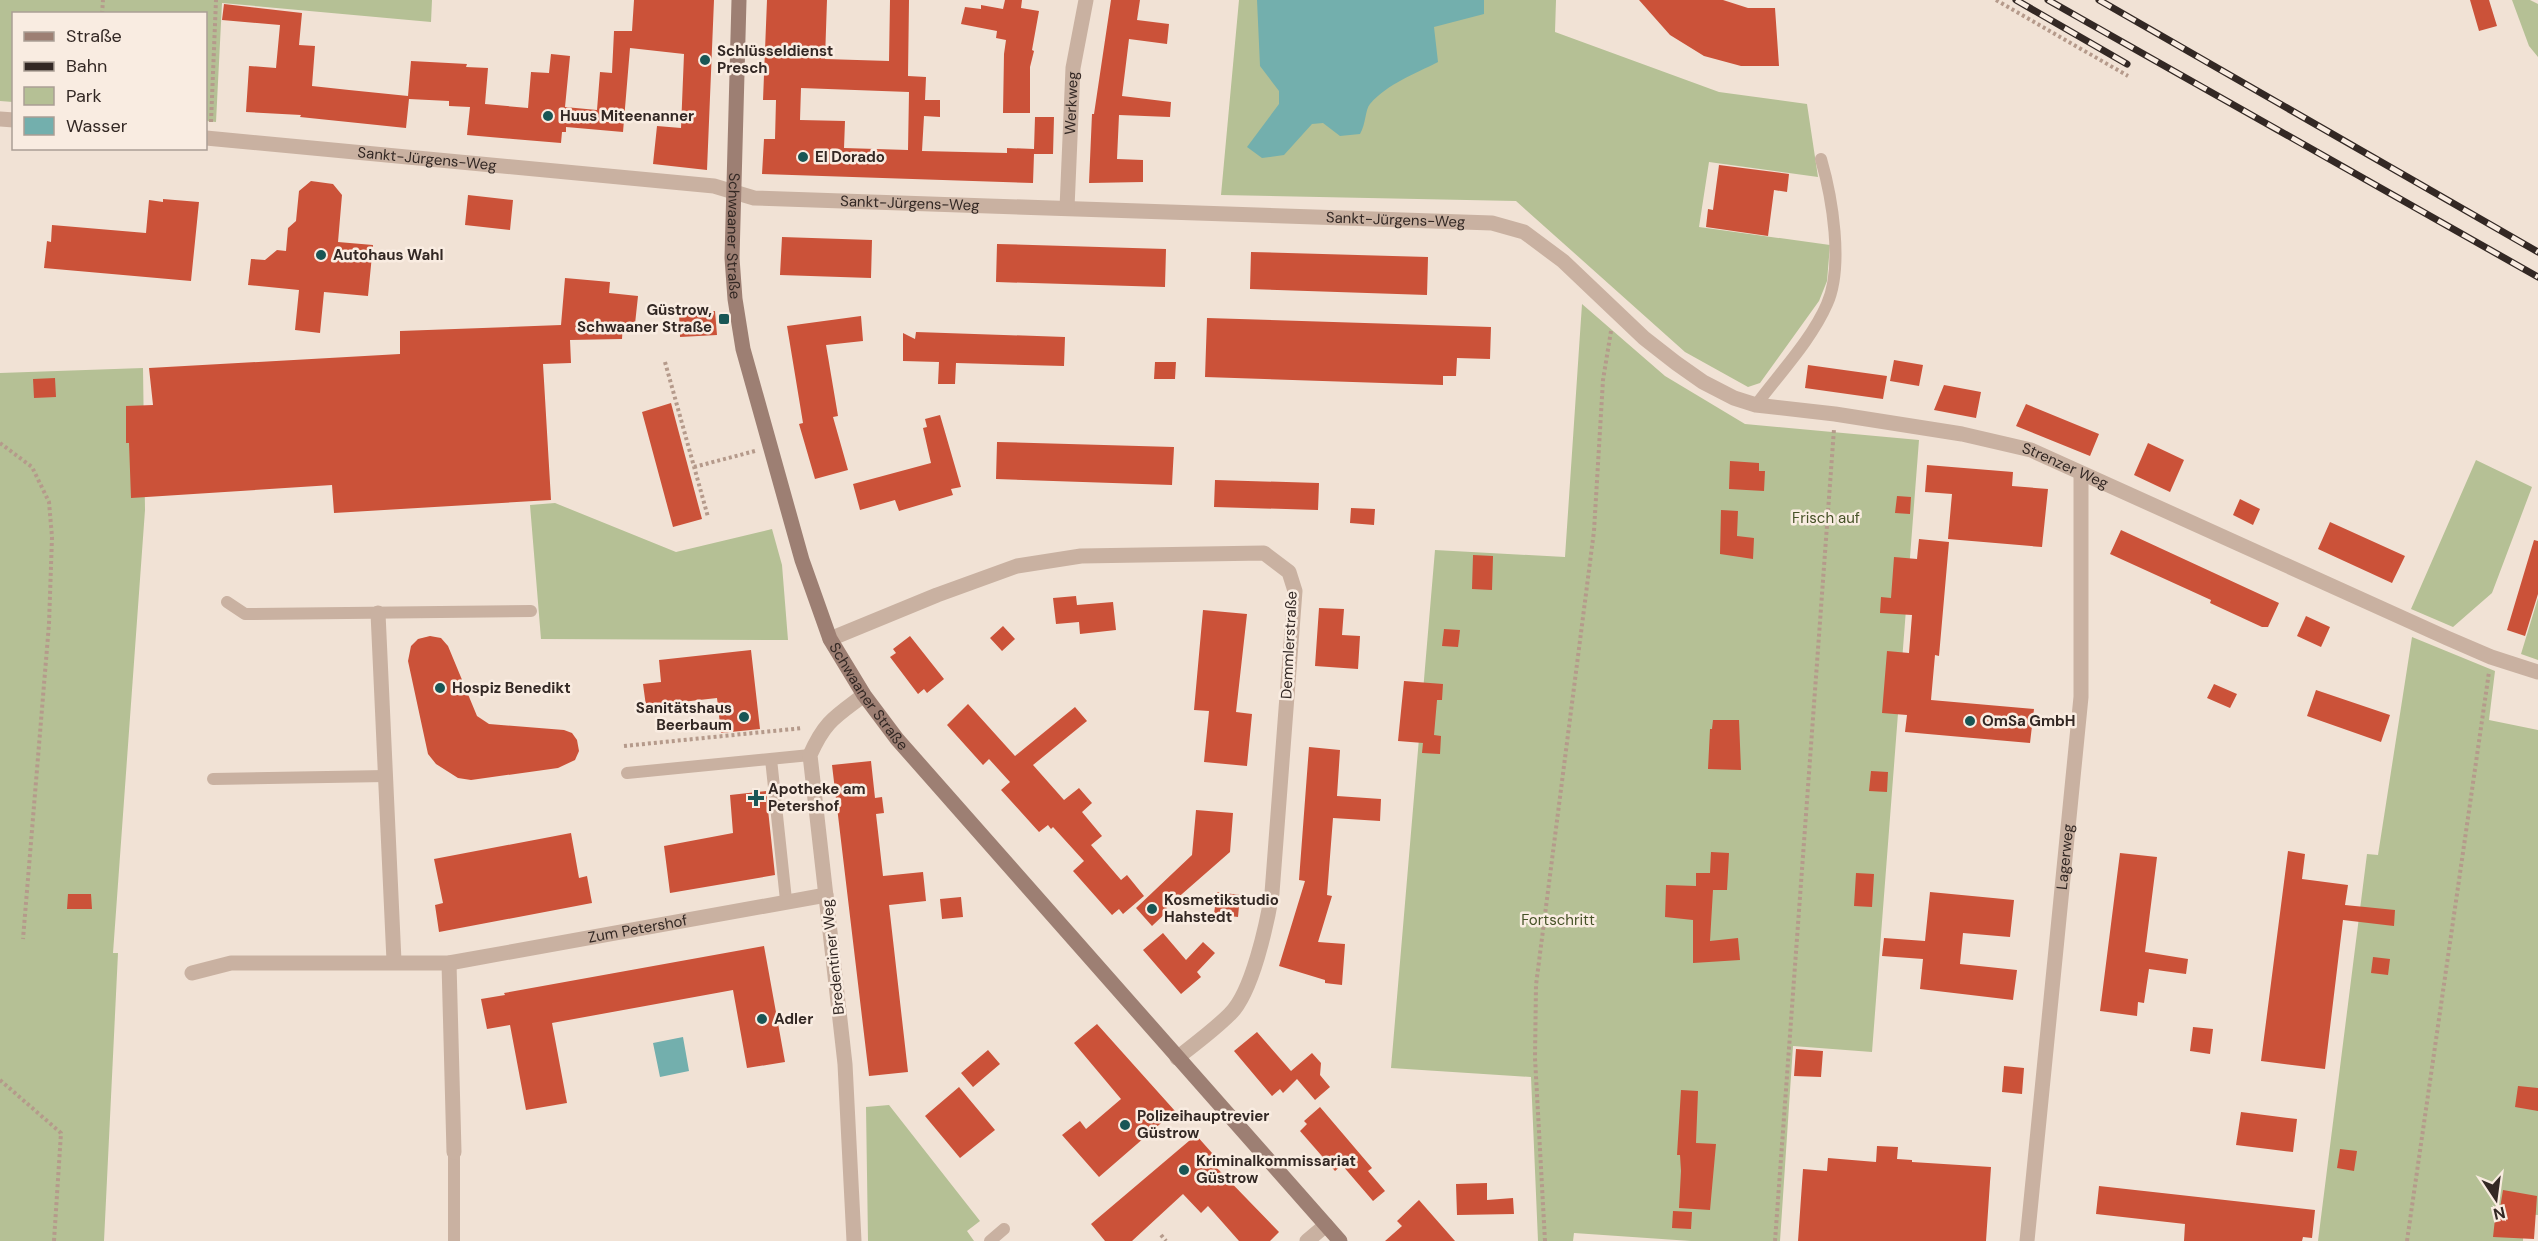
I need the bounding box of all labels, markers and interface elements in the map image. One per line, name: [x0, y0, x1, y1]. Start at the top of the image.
legend: [12, 12, 207, 150]
text: Straße: [66, 24, 122, 48]
place label: Schlüsseldienst Presch: [717, 41, 833, 78]
marker: Schlüsseldienst Presch: [698, 53, 712, 67]
text: Bahn: [66, 54, 107, 78]
street label: Werkweg: [1060, 71, 1083, 135]
text: Park: [66, 84, 102, 108]
place label: Huus Miteenanner: [560, 106, 694, 126]
marker: Huus Miteenanner: [541, 109, 555, 123]
text: Wasser: [66, 114, 128, 138]
street label: Sankt-Jürgens-Weg: [357, 142, 497, 175]
place label: El Dorado: [815, 147, 885, 167]
marker: El Dorado: [796, 150, 810, 164]
street label: Schwaaner Straße: [722, 172, 745, 300]
street label: Sankt-Jürgens-Weg: [840, 191, 980, 216]
street label: Sankt-Jürgens-Weg: [1326, 207, 1466, 232]
place label: Autohaus Wahl: [333, 245, 443, 265]
marker: Autohaus Wahl: [314, 248, 328, 262]
place label: Güstrow, Schwaaner Straße: [577, 300, 712, 337]
marker: Güstrow, Schwaaner Straße: [717, 312, 731, 326]
street label: Strenzer Weg: [2020, 438, 2111, 494]
park label: Frisch auf: [1792, 508, 1860, 528]
street label: Demmlerstraße: [1276, 591, 1302, 699]
street label: Schwaaner Straße: [824, 639, 913, 755]
place label: Hospiz Benedikt: [452, 678, 571, 698]
marker: Hospiz Benedikt: [433, 681, 447, 695]
place label: Sanitätshaus Beerbaum: [636, 698, 732, 735]
marker: Sanitätshaus Beerbaum: [737, 710, 751, 724]
place label: OmSa GmbH: [1982, 711, 2076, 731]
marker: OmSa GmbH: [1963, 714, 1977, 728]
place label: Apotheke am Petershof: [768, 779, 866, 816]
marker: Apotheke am Petershof: [749, 791, 763, 805]
street label: Lagerweg: [2052, 823, 2078, 891]
place label: Kosmetikstudio Hahstedt: [1164, 890, 1279, 927]
street label: Bredentiner Weg: [817, 898, 849, 1016]
marker: Kosmetikstudio Hahstedt: [1145, 902, 1159, 916]
street label: Zum Petershof: [586, 910, 689, 948]
park label: Fortschritt: [1521, 910, 1595, 930]
place label: Adler: [774, 1009, 813, 1029]
marker: Adler: [755, 1012, 769, 1026]
place label: Polizeihauptrevier Güstrow: [1137, 1106, 1269, 1143]
marker: Polizeihauptrevier Güstrow: [1118, 1118, 1132, 1132]
place label: Kriminalkommissariat Güstrow: [1196, 1151, 1356, 1188]
marker: Kriminalkommissariat Güstrow: [1177, 1163, 1191, 1177]
north arrow: [2466, 1169, 2526, 1229]
text: N: [2491, 1202, 2507, 1225]

